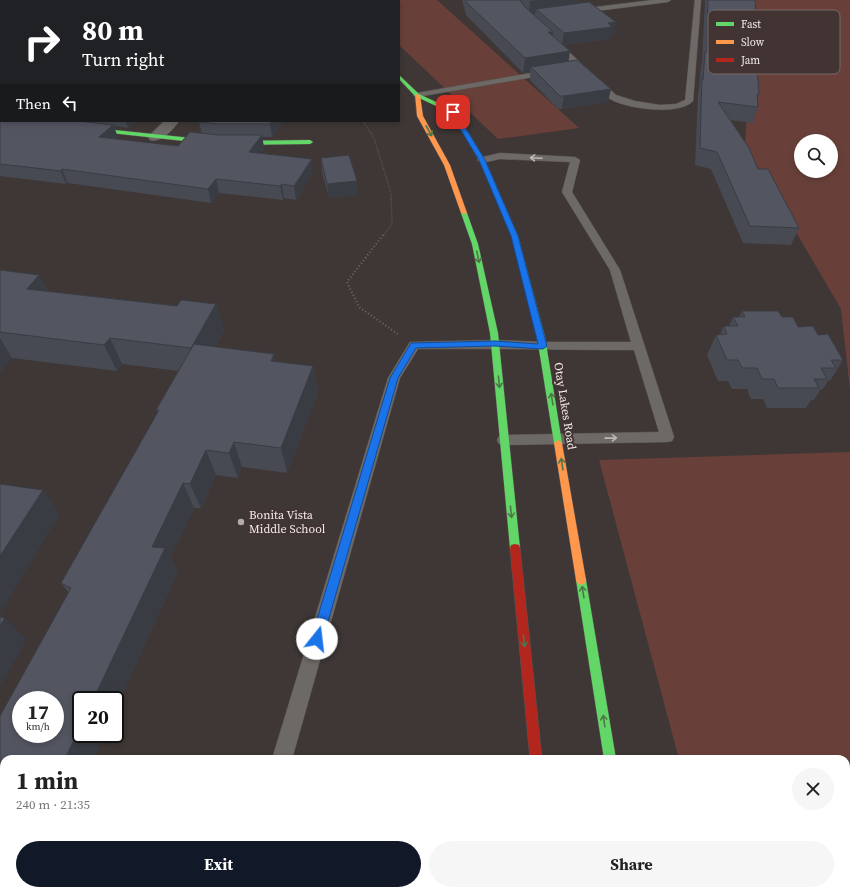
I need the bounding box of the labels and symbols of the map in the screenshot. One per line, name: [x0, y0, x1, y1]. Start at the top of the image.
legend: [708, 10, 840, 74]
text: Fast: [741, 17, 761, 32]
text: Slow: [741, 35, 765, 50]
text: Jam: [740, 53, 760, 68]
pin: [436, 95, 470, 129]
one-way arrow: [426, 125, 433, 137]
one-way arrow: [530, 155, 543, 162]
one-way arrow: [474, 250, 482, 263]
street label: Otay Lakes Road: [550, 361, 580, 451]
one-way arrow: [495, 376, 502, 389]
one-way arrow: [548, 393, 556, 406]
one-way arrow: [604, 434, 617, 442]
one-way arrow: [558, 458, 566, 471]
one-way arrow: [508, 505, 515, 518]
place label: Bonita Vista Middle School: [249, 507, 326, 537]
marker: Bonita Vista Middle School: [236, 517, 246, 527]
one-way arrow: [579, 586, 587, 599]
position arrow: [296, 618, 338, 660]
one-way arrow: [520, 634, 528, 647]
speed limit sign: 20: [72, 691, 124, 743]
one-way arrow: [600, 714, 608, 727]

